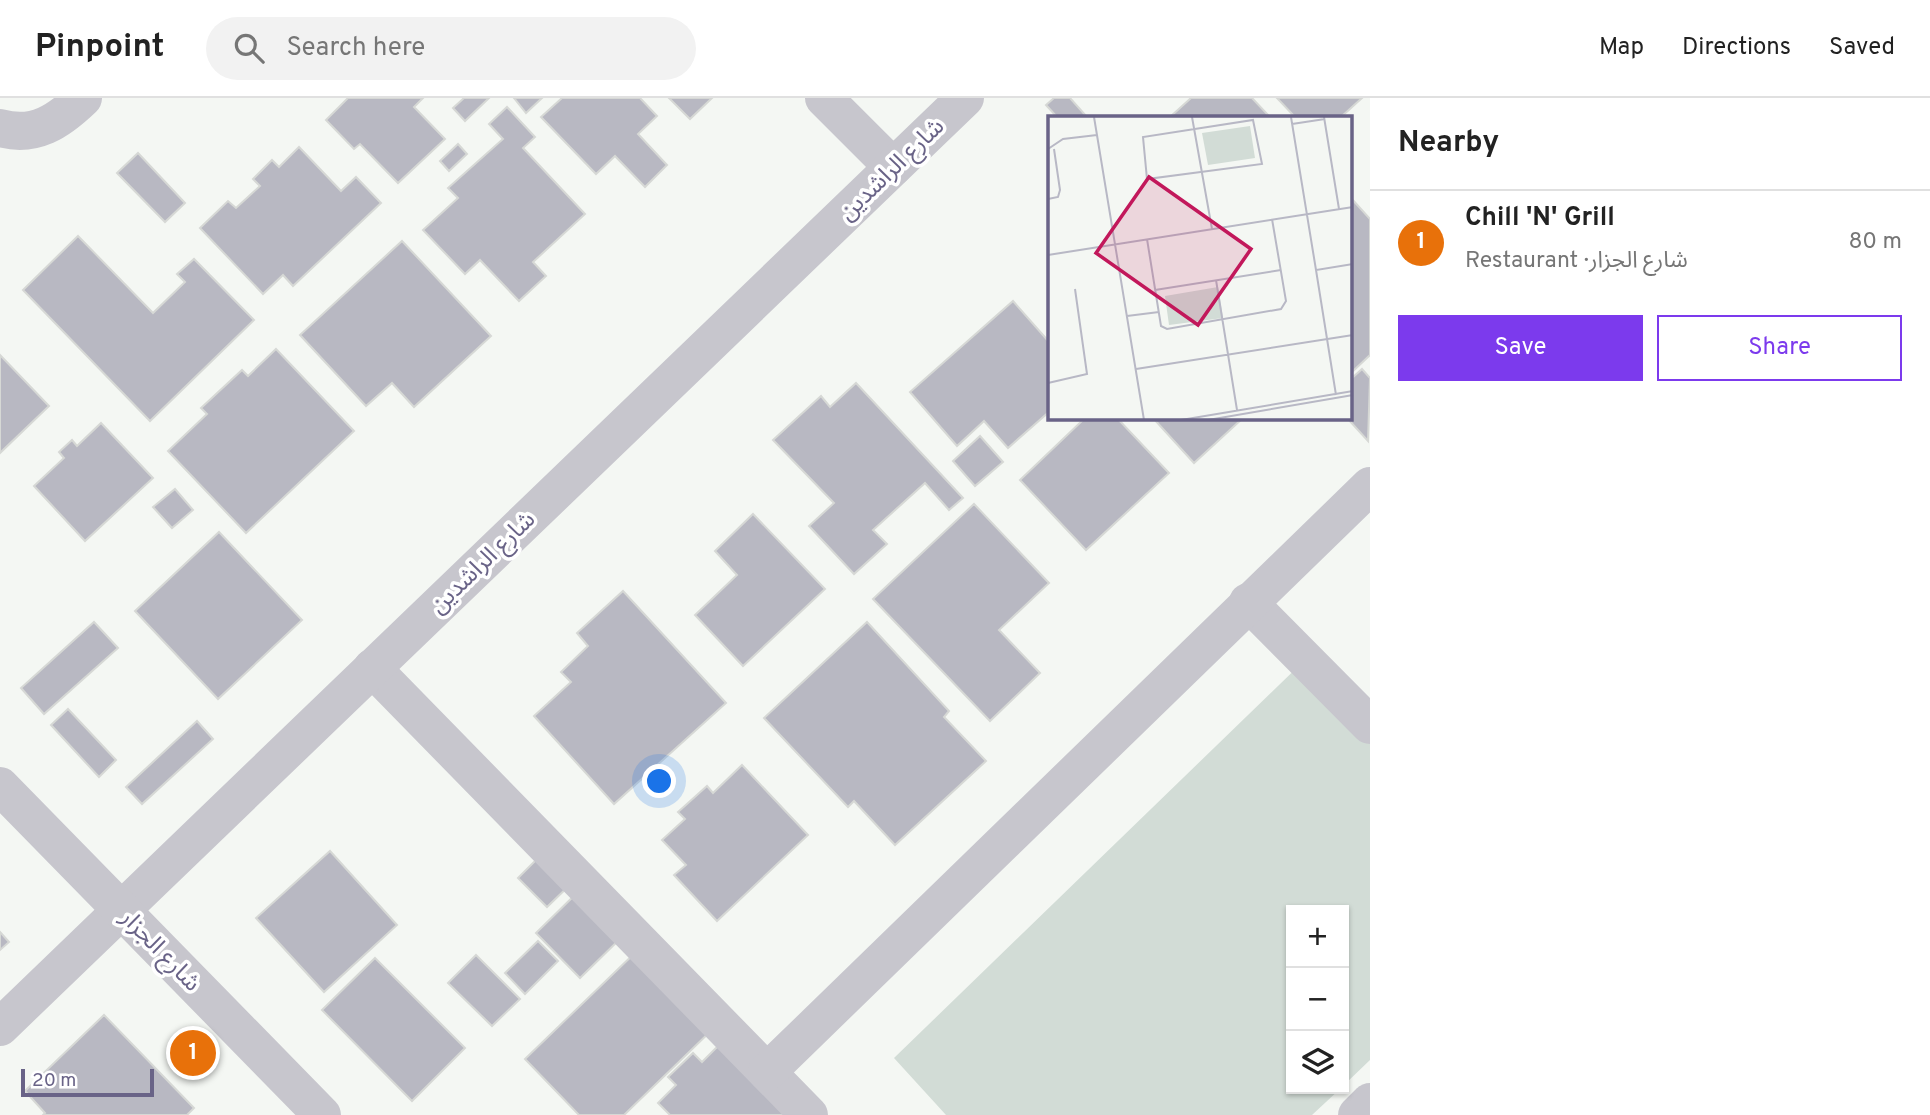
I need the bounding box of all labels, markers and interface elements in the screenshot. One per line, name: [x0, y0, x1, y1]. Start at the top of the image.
search box: [206, 17, 696, 80]
text: Pinpoint: [35, 27, 164, 69]
icon: search: [230, 29, 268, 67]
text: Search here: [286, 32, 425, 65]
text: Map: [1599, 33, 1644, 63]
text: Directions: [1682, 33, 1791, 63]
text: Saved: [1829, 33, 1895, 63]
street label: شارع الراشدين: [833, 113, 951, 228]
inset map: [1048, 116, 1352, 420]
text: Nearby: [1398, 125, 1499, 162]
text: Chill 'N' Grill: [1465, 202, 1615, 235]
text: 1: [1416, 228, 1426, 257]
text: 80 m: [1849, 228, 1902, 257]
text: Restaurant · شارع الجزار: [1465, 247, 1688, 276]
button: Save: [1398, 315, 1643, 381]
button: Share: [1657, 315, 1902, 381]
street label: شارع الراشدين: [424, 506, 542, 621]
your location: [642, 764, 676, 798]
street label: شارع الجزار: [112, 903, 206, 999]
map controls: [1286, 905, 1349, 1094]
button: +: [1286, 905, 1349, 968]
button: −: [1286, 968, 1349, 1031]
pin: 1: [170, 1027, 216, 1079]
button: layers: [1286, 1031, 1349, 1094]
scale bar: [21, 1066, 154, 1098]
text: 20 m: [32, 1069, 76, 1093]

